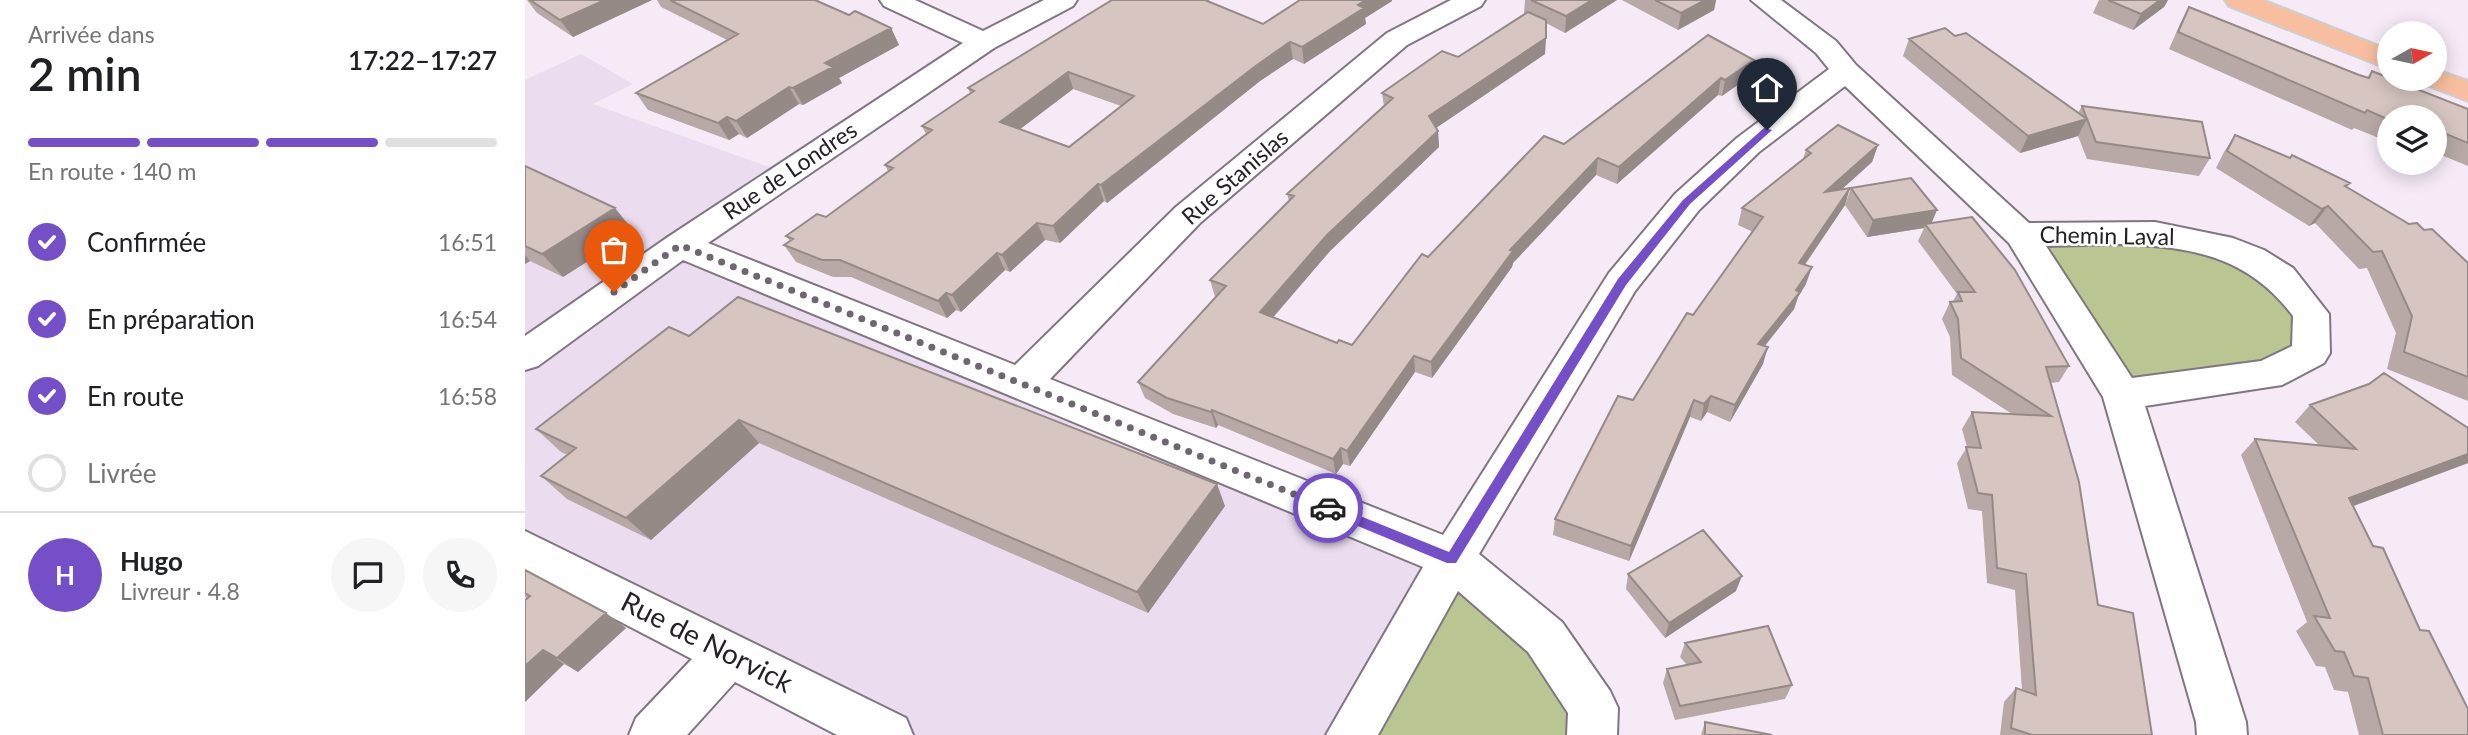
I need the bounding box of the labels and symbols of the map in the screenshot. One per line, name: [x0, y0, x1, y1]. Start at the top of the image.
north arrow: [2377, 21, 2447, 91]
pin: [1737, 58, 1797, 130]
street label: Rue de Londres: [717, 115, 862, 225]
street label: Rue Stanislas: [1176, 122, 1293, 230]
pin: [584, 220, 644, 292]
street label: Chemin Laval: [2039, 220, 2175, 250]
courier: [1293, 473, 1363, 543]
street label: Rue de Norvick: [616, 583, 800, 699]

